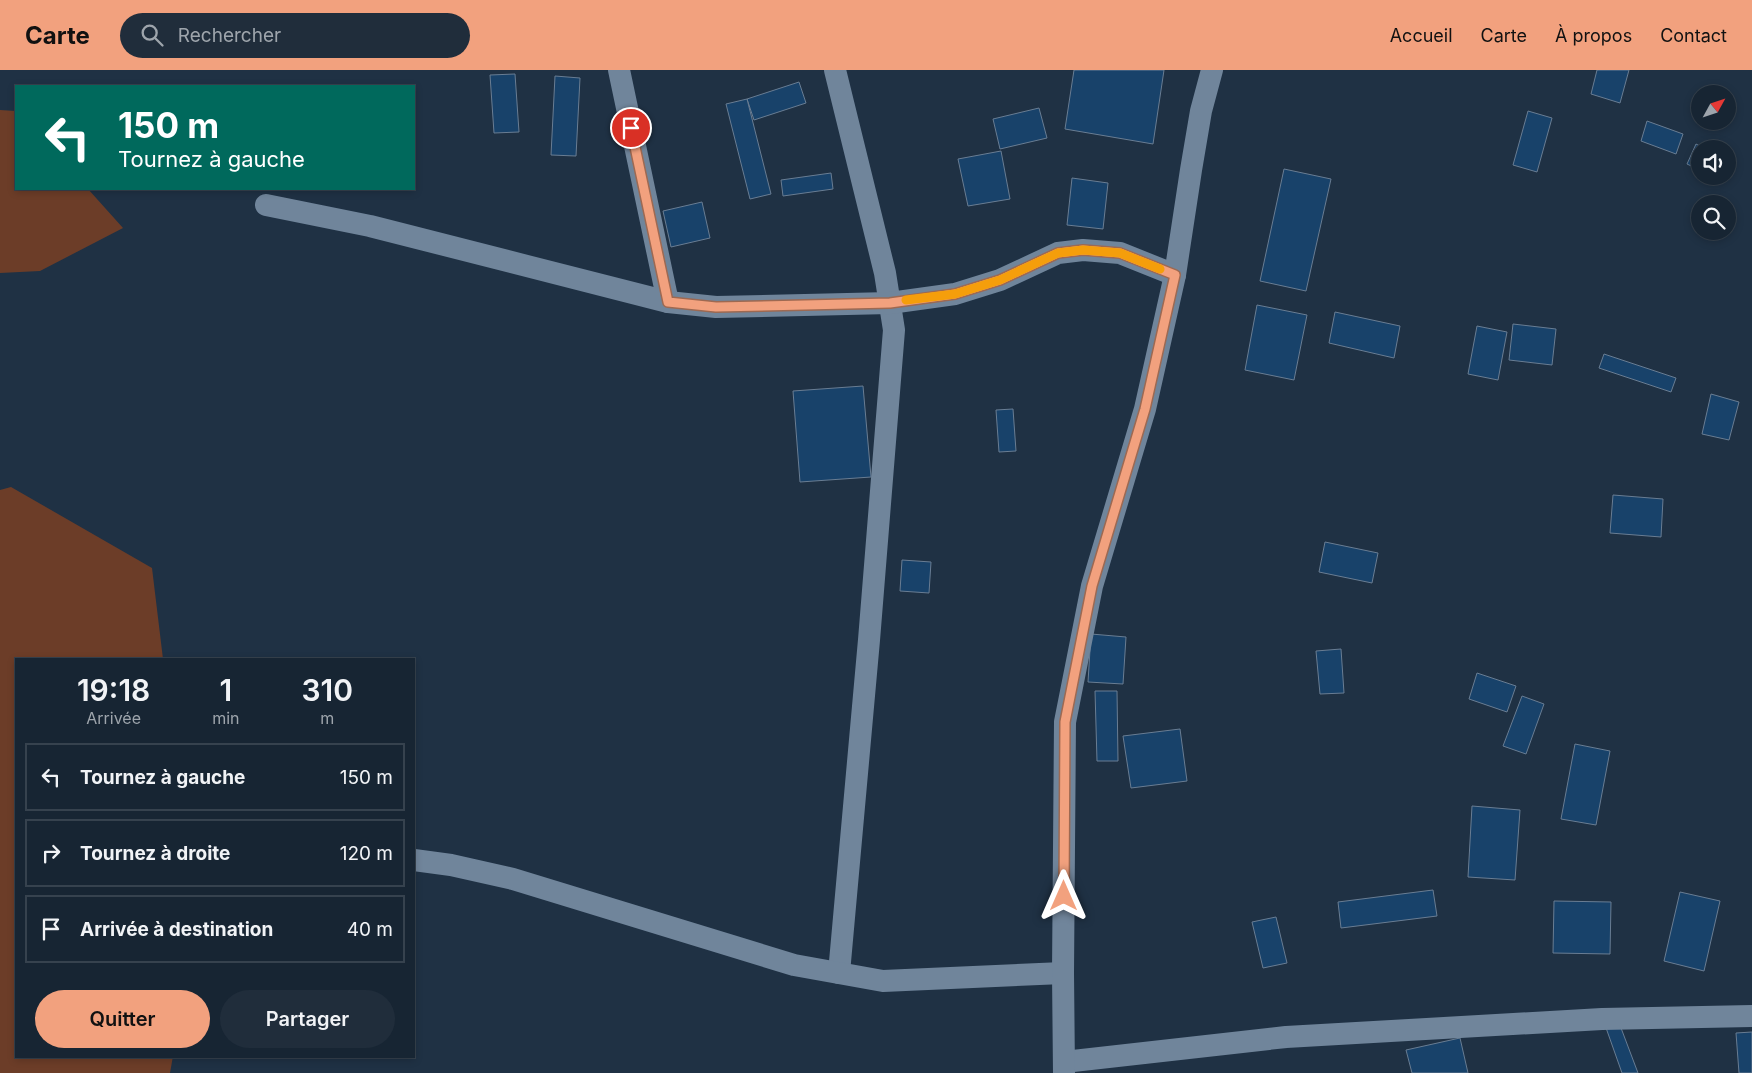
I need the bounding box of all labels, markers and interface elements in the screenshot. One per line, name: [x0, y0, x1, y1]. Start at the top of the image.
search box: [120, 13, 470, 58]
text: Carte: [25, 21, 90, 50]
icon: search: [138, 21, 166, 49]
text: Rechercher: [178, 24, 281, 47]
text: Accueil: [1390, 25, 1453, 46]
text: Carte: [1481, 25, 1527, 46]
text: À propos: [1555, 25, 1632, 46]
text: Contact: [1660, 25, 1727, 46]
north arrow: [1691, 85, 1736, 130]
map controls: [1691, 85, 1736, 240]
text: 150 m: [118, 104, 219, 146]
icon: left: [35, 105, 100, 170]
pin: [610, 107, 652, 149]
icon: arrive: [617, 114, 645, 142]
button: sound: [1691, 140, 1736, 185]
text: Tournez à gauche: [118, 146, 305, 172]
button: search: [1691, 195, 1736, 240]
text: 19:18: [77, 672, 150, 708]
text: 1: [220, 672, 232, 708]
text: 310: [302, 672, 353, 708]
text: Arrivée: [86, 708, 141, 728]
text: min: [212, 708, 240, 728]
text: m: [320, 708, 334, 728]
icon: left: [37, 763, 65, 791]
text: Tournez à gauche: [80, 766, 245, 789]
text: 150 m: [340, 766, 393, 789]
icon: right: [37, 839, 65, 867]
text: Tournez à droite: [80, 842, 230, 865]
text: 120 m: [340, 842, 393, 865]
position arrow: [1037, 869, 1089, 921]
icon: arrive: [37, 915, 65, 943]
text: Arrivée à destination: [80, 918, 273, 941]
text: 40 m: [347, 918, 393, 941]
button: Quitter: [35, 990, 210, 1048]
button: Partager: [220, 990, 395, 1048]

